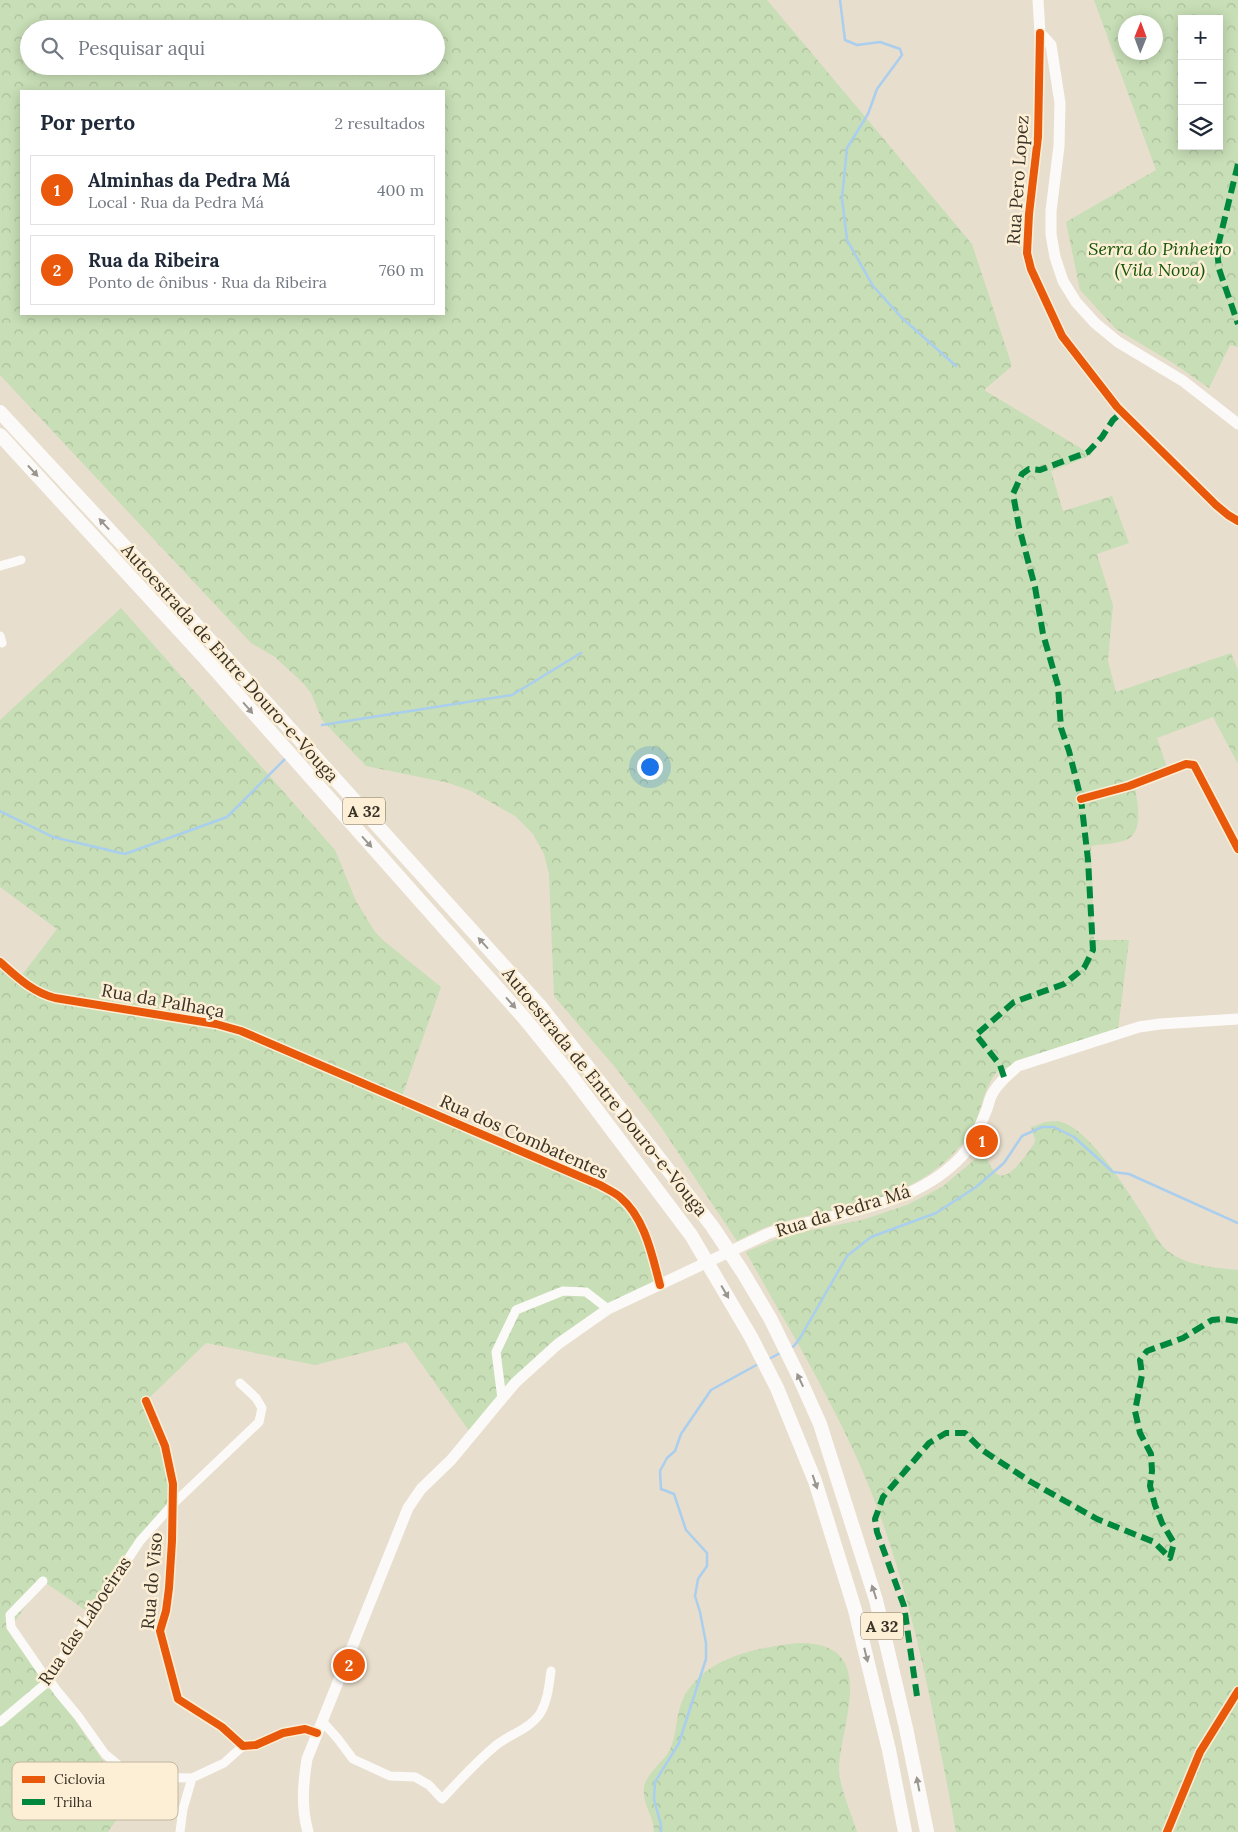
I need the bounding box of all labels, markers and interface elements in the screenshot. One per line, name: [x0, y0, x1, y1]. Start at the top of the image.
north arrow: [1118, 15, 1163, 60]
map controls: [1178, 15, 1223, 150]
button: +: [1178, 15, 1223, 60]
search box: [20, 20, 445, 75]
icon: search: [38, 34, 66, 62]
text: Pesquisar aqui: [78, 36, 205, 60]
button: −: [1178, 60, 1223, 105]
button: layers: [1178, 105, 1223, 150]
text: Por perto: [40, 109, 135, 136]
text: 2 resultados: [335, 113, 425, 133]
street label: Rua Pero Lopez: [1001, 114, 1034, 246]
text: Alminhas da Pedra Má: [88, 168, 290, 192]
text: 1: [54, 180, 60, 200]
text: 400 m: [377, 180, 424, 200]
text: Local · Rua da Pedra Má: [88, 192, 264, 212]
park label: Serra do Pinheiro (Vila Nova): [1088, 237, 1232, 281]
text: Rua da Ribeira: [88, 248, 219, 272]
text: 2: [53, 260, 61, 280]
text: 760 m: [379, 260, 424, 280]
text: Ponto de ônibus · Rua da Ribeira: [88, 272, 327, 292]
one-way arrow: [27, 464, 39, 476]
one-way arrow: [98, 519, 110, 531]
street label: Autoestrada de Entre Douro-e-Vouga: [116, 538, 344, 787]
one-way arrow: [242, 701, 254, 713]
your location: [637, 754, 663, 780]
road number: A 32: [343, 798, 385, 824]
one-way arrow: [362, 836, 373, 849]
one-way arrow: [477, 938, 489, 950]
street label: Autoestrada de Entre Douro-e-Vouga: [497, 962, 713, 1221]
street label: Rua da Palhaça: [100, 978, 227, 1023]
one-way arrow: [505, 996, 516, 1009]
street label: Rua dos Combatentes: [436, 1089, 612, 1184]
pin: 1: [966, 1122, 998, 1160]
street label: Rua da Pedra Má: [773, 1179, 913, 1242]
one-way arrow: [721, 1284, 729, 1299]
one-way arrow: [796, 1373, 804, 1387]
one-way arrow: [812, 1475, 820, 1490]
street label: Rua do Viso: [136, 1531, 167, 1631]
street label: Rua das Laboeiras: [33, 1552, 136, 1689]
one-way arrow: [869, 1584, 877, 1599]
road number: A 32: [861, 1612, 903, 1640]
pin: 2: [333, 1646, 365, 1684]
one-way arrow: [862, 1648, 870, 1663]
legend: [12, 1762, 178, 1820]
text: Ciclovia: [54, 1770, 105, 1788]
one-way arrow: [913, 1776, 921, 1792]
text: Trilha: [54, 1793, 92, 1811]

